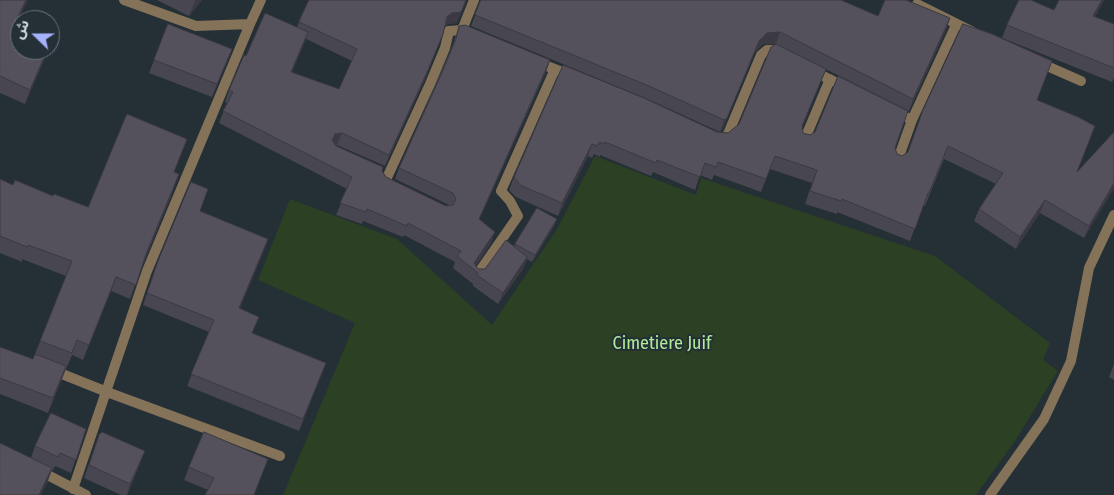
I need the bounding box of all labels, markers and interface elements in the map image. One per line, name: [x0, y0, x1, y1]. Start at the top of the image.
north arrow: [10, 10, 60, 60]
text: ش: [10, 17, 33, 42]
park label: Cimetiere Juif: [613, 333, 711, 355]

